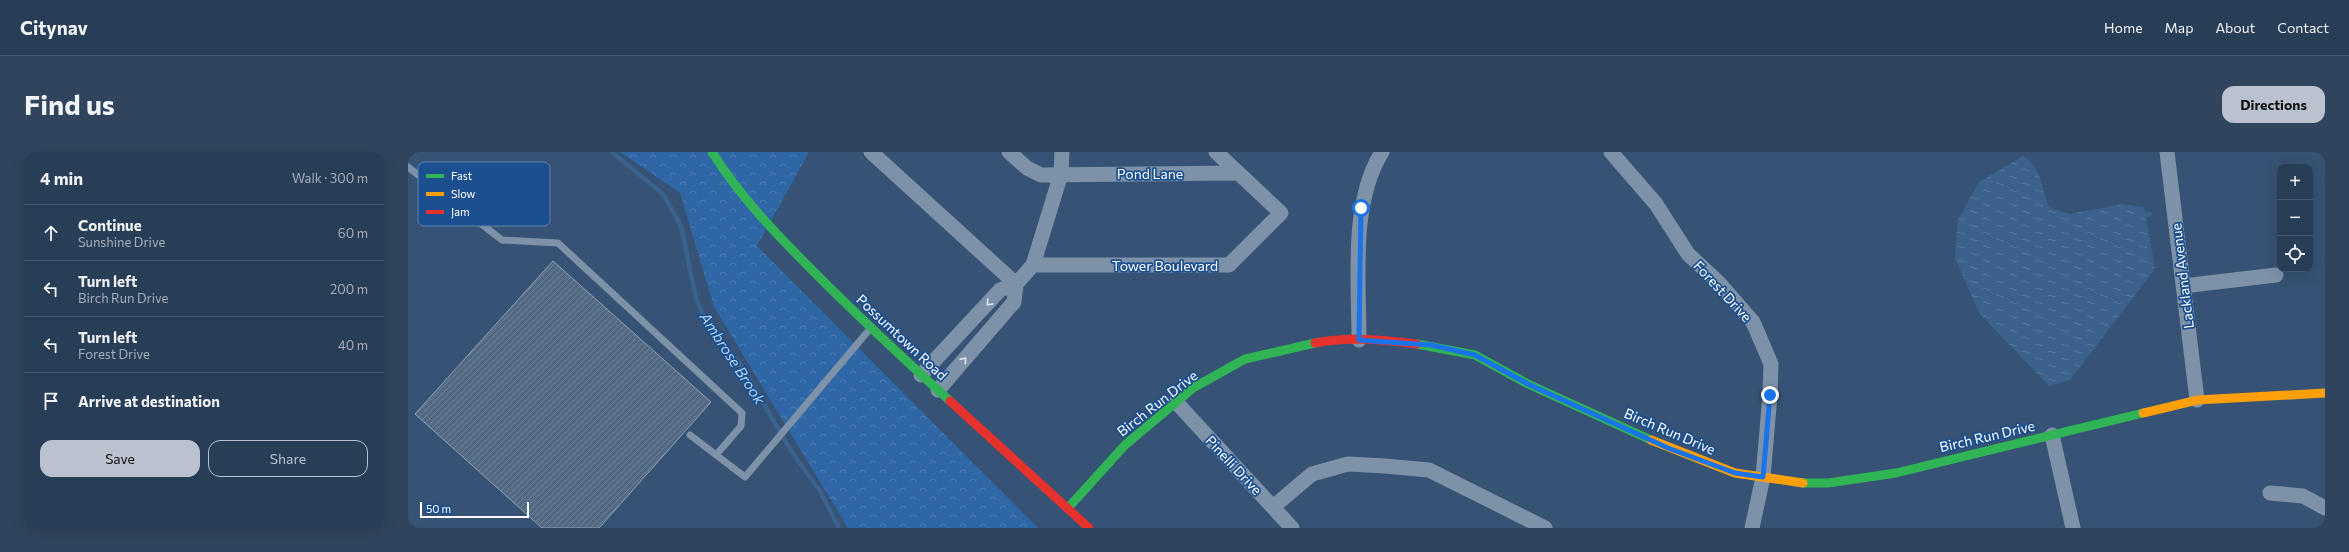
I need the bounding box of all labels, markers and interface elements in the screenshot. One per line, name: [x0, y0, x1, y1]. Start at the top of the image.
text: Citynav: [20, 16, 88, 39]
text: Home: [2104, 19, 2143, 36]
text: Map: [2165, 19, 2193, 36]
text: About: [2215, 19, 2255, 36]
text: Contact: [2277, 19, 2329, 36]
button: Directions: [2222, 86, 2325, 123]
text: Find us: [24, 87, 115, 121]
legend: [418, 162, 550, 226]
map controls: [2277, 164, 2313, 272]
button: +: [2277, 164, 2313, 200]
street label: Pond Lane: [1117, 165, 1183, 182]
text: 4 min: [40, 168, 83, 189]
text: Fast: [451, 169, 473, 182]
text: Walk · 300 m: [292, 170, 368, 186]
text: Slow: [451, 187, 476, 200]
route start: [1352, 199, 1370, 217]
button: −: [2277, 200, 2313, 236]
text: Jam: [451, 205, 470, 219]
text: Continue: [78, 216, 142, 234]
icon: ahead: [40, 222, 62, 244]
street label: Lackland Avenue: [2167, 222, 2197, 330]
text: 60 m: [338, 225, 368, 241]
text: Sunshine Drive: [78, 234, 165, 250]
button: locate: [2277, 236, 2313, 272]
street label: Tower Boulevard: [1112, 257, 1218, 274]
street label: Forest Drive: [1690, 257, 1756, 325]
text: Turn left: [78, 272, 137, 290]
icon: left: [40, 278, 62, 300]
text: 200 m: [330, 281, 368, 297]
text: Birch Run Drive: [78, 290, 168, 306]
street label: Possumtown Road: [853, 291, 951, 383]
one-way arrow: [986, 298, 993, 305]
water label: Ambrose Brook: [696, 308, 770, 408]
text: Turn left: [78, 328, 137, 346]
icon: left: [40, 334, 62, 356]
text: 40 m: [338, 337, 368, 353]
text: Forest Drive: [78, 346, 150, 362]
one-way arrow: [959, 358, 966, 365]
street label: Birch Run Drive: [1113, 366, 1201, 440]
route end: [1761, 386, 1779, 404]
icon: arrive: [40, 390, 62, 412]
text: Arrive at destination: [78, 392, 220, 410]
street label: Birch Run Drive: [1622, 404, 1718, 458]
street label: Birch Run Drive: [1938, 417, 2036, 455]
street label: Pinelli Drive: [1202, 432, 1266, 498]
button: Save: [40, 440, 200, 477]
button: Share: [208, 440, 368, 477]
scale bar: [420, 500, 529, 519]
text: 50 m: [426, 502, 451, 515]

